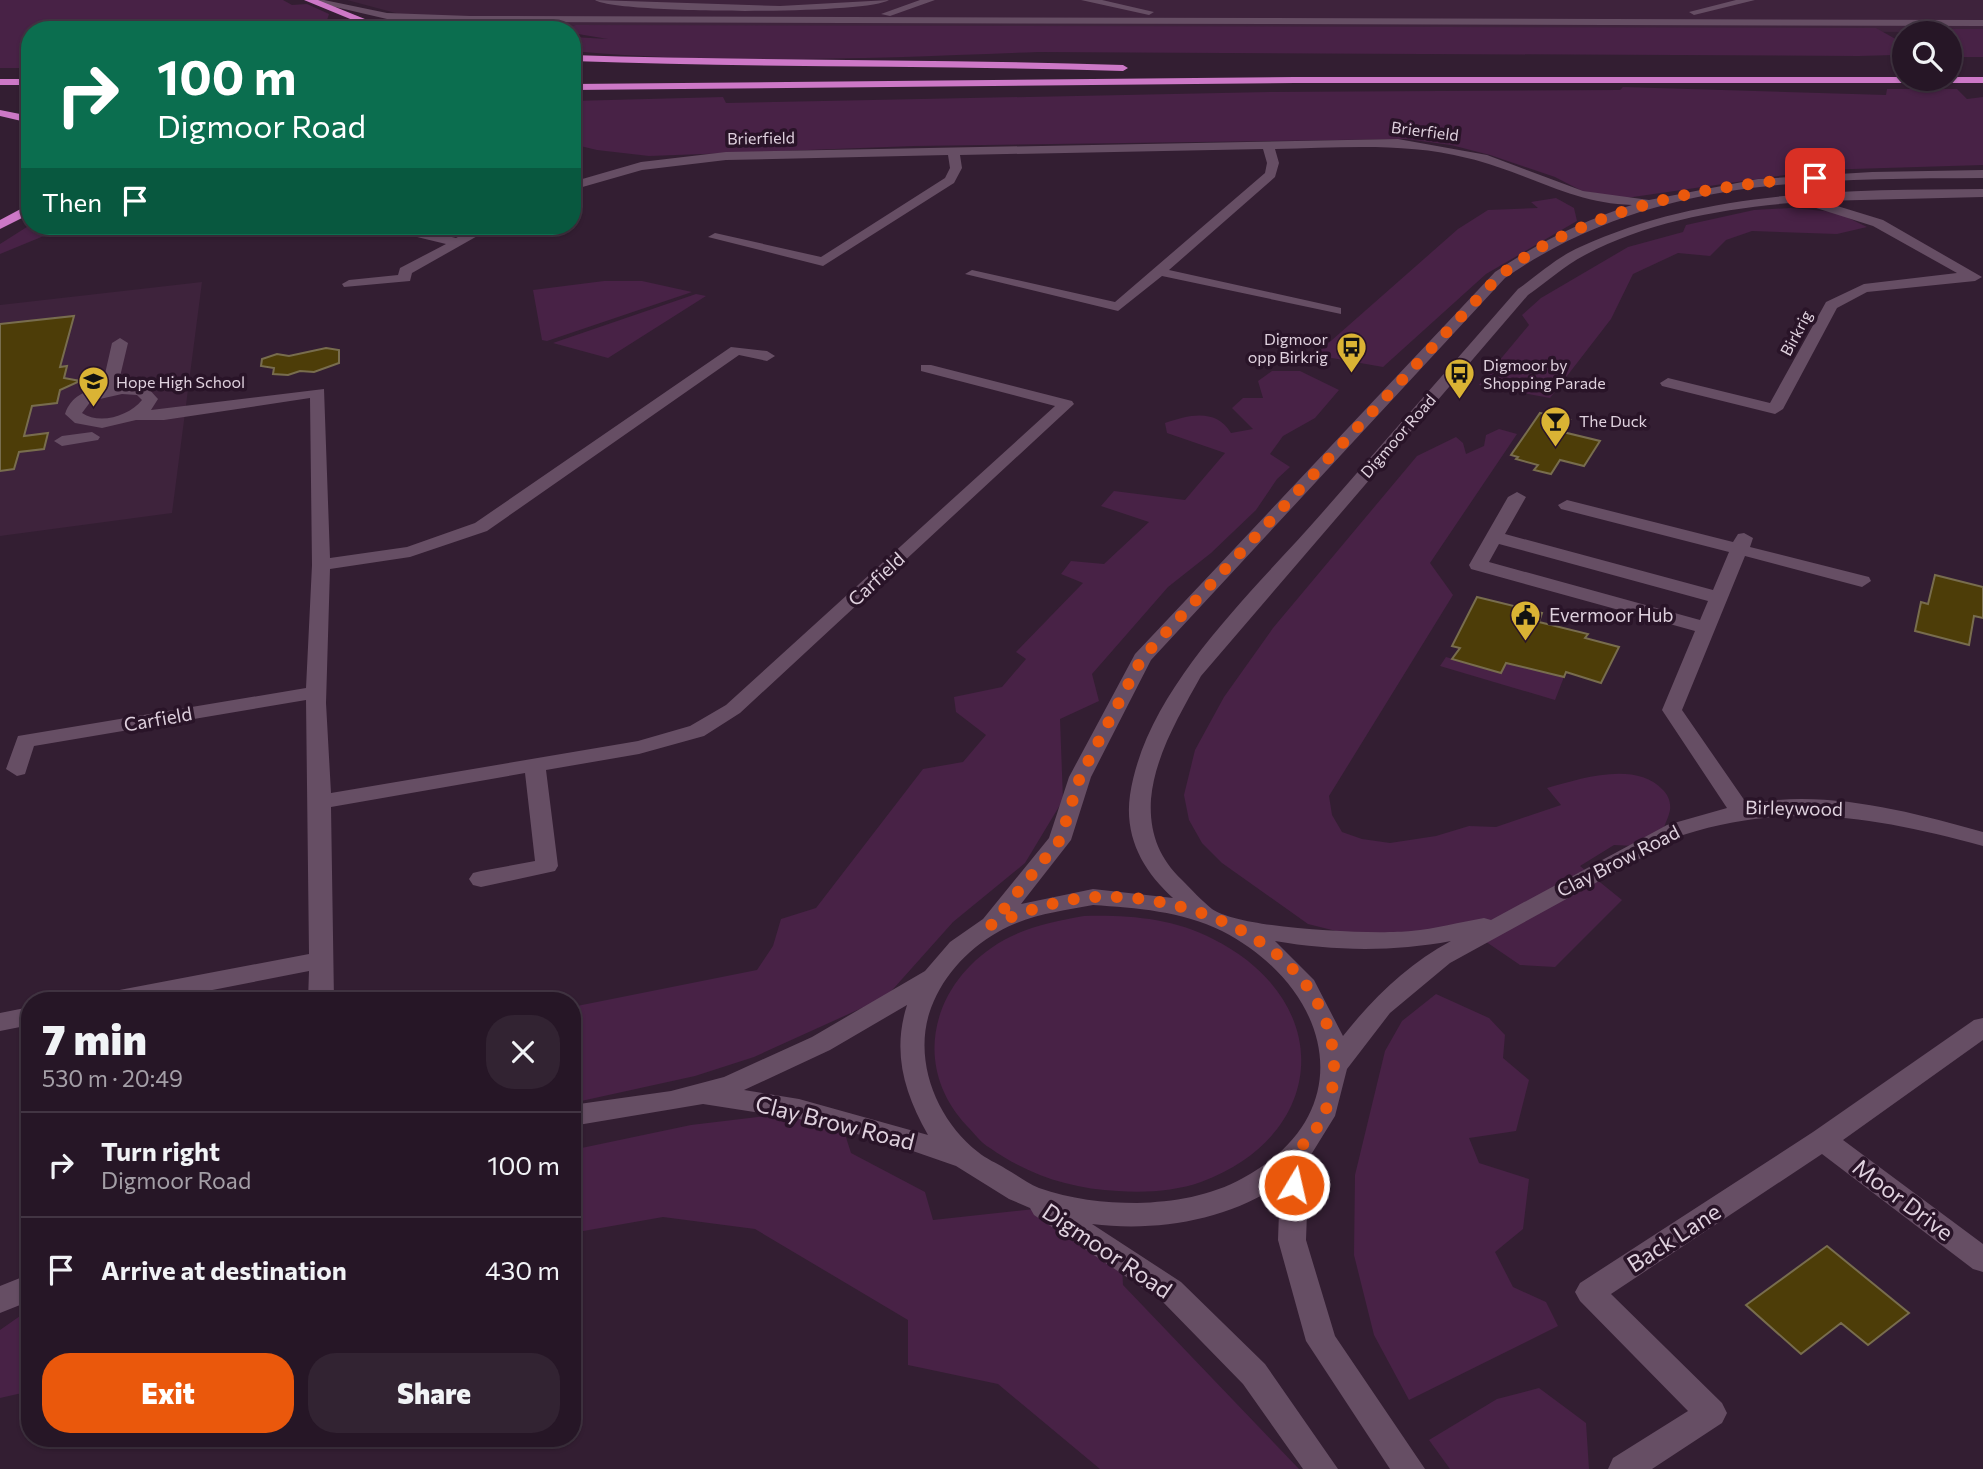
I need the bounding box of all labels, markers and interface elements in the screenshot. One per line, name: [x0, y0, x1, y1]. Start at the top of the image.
map controls: [1892, 21, 1962, 91]
button: search: [1892, 21, 1962, 91]
text: 100 m: [157, 45, 296, 105]
icon: right: [42, 49, 133, 140]
text: Digmoor Road: [157, 105, 366, 145]
street label: Brierfield: [1390, 117, 1460, 144]
street label: Brierfield: [727, 127, 795, 148]
pin: [1785, 148, 1845, 208]
icon: arrive: [1796, 159, 1834, 197]
icon: arrive: [116, 182, 154, 220]
text: Then: [42, 186, 102, 217]
street label: Birkrig: [1776, 307, 1816, 359]
place label: Digmoor opp Birkrig: [1248, 329, 1329, 366]
bus stop icon: Digmoor opp Birkrig: [1334, 331, 1368, 375]
place label: Digmoor by Shopping Parade: [1483, 355, 1606, 392]
bus stop icon: Digmoor by Shopping Parade: [1443, 357, 1477, 401]
school or university icon: Hope High School: [76, 365, 110, 409]
place label: Hope High School: [116, 372, 245, 391]
street label: Digmoor Road: [1356, 390, 1439, 481]
bar icon: The Duck: [1539, 404, 1573, 448]
place label: The Duck: [1579, 411, 1648, 430]
street label: Carfield: [843, 547, 909, 610]
public building icon: Evermoor Hub: [1509, 598, 1543, 642]
place label: Evermoor Hub: [1549, 603, 1674, 626]
street label: Carfield: [122, 701, 194, 736]
street label: Birleywood: [1745, 795, 1843, 820]
street label: Clay Brow Road: [1552, 820, 1683, 901]
text: 7 min: [42, 1012, 147, 1064]
button: close: [486, 1015, 560, 1089]
text: 530 m · 20:49: [42, 1064, 183, 1092]
street label: Clay Brow Road: [753, 1089, 918, 1155]
text: Turn right: [101, 1135, 220, 1166]
icon: right: [42, 1146, 80, 1184]
position arrow: [1257, 1148, 1331, 1222]
text: 100 m: [487, 1149, 560, 1180]
street label: Moor Drive: [1848, 1152, 1959, 1246]
text: Digmoor Road: [101, 1166, 251, 1194]
street label: Digmoor Road: [1037, 1197, 1178, 1304]
street label: Back Lane: [1622, 1197, 1725, 1278]
icon: arrive: [42, 1251, 80, 1289]
text: Arrive at destination: [101, 1254, 347, 1285]
text: 430 m: [485, 1254, 560, 1285]
button: Exit: [42, 1353, 294, 1433]
button: Share: [308, 1353, 560, 1433]

